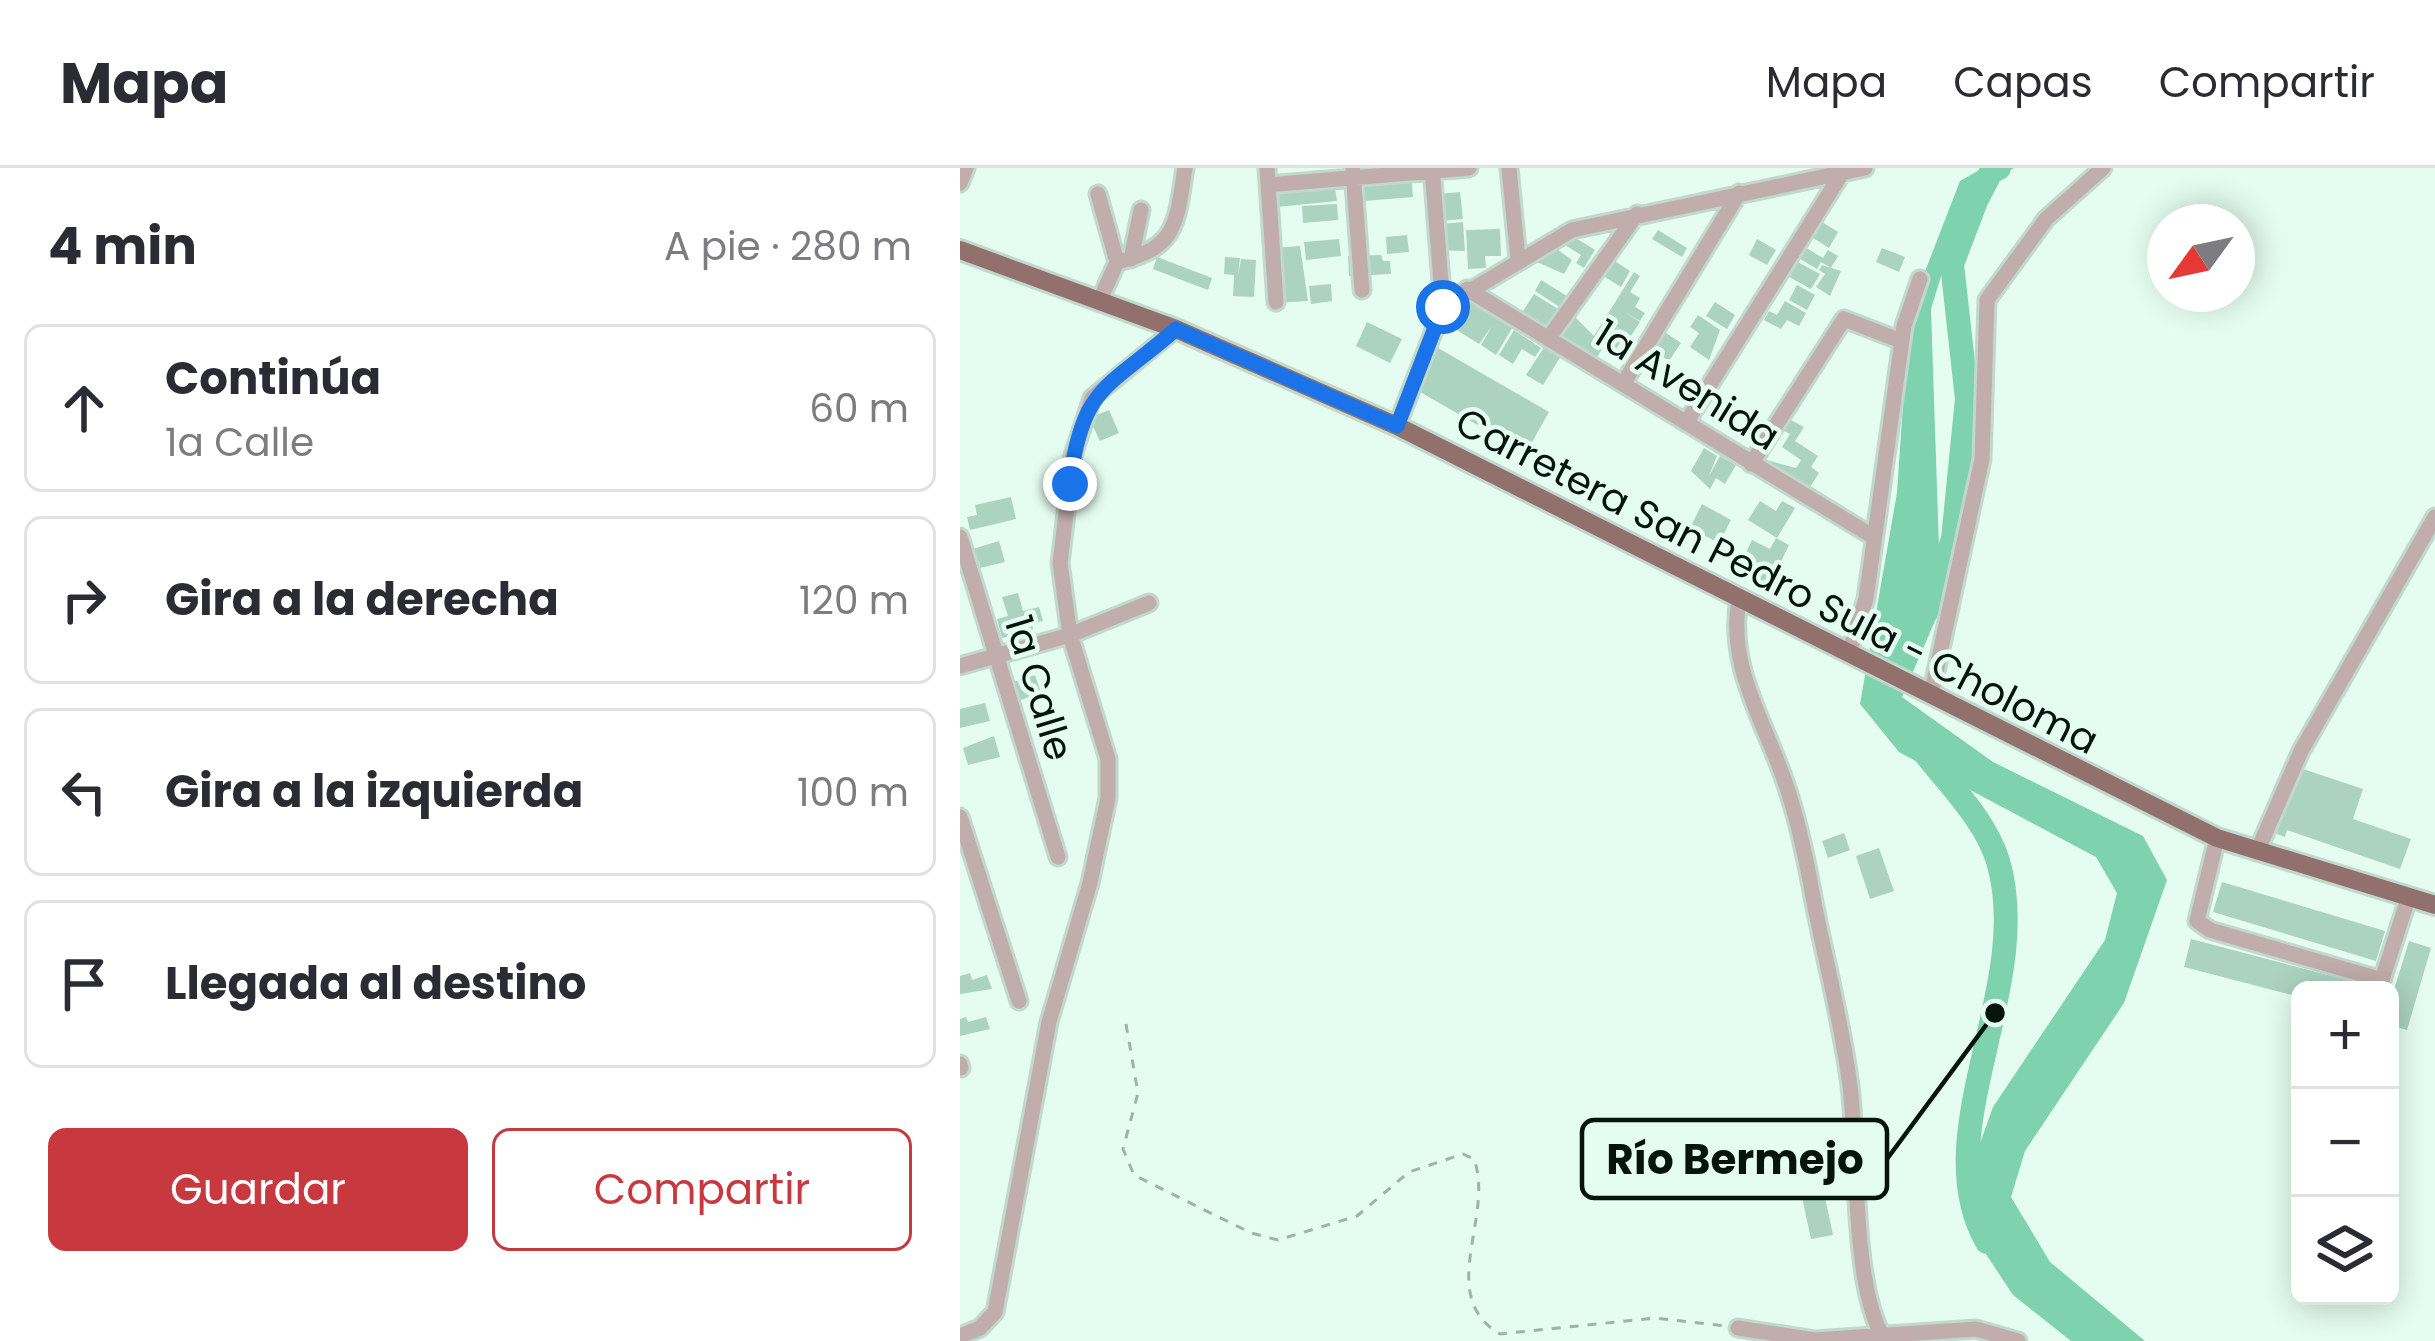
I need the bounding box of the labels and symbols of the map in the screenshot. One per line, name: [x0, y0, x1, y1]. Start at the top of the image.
north arrow: [2147, 204, 2255, 312]
route start: [1416, 280, 1470, 334]
street label: 1a Avenida: [1584, 306, 1790, 464]
street label: Carretera San Pedro Sula - Choloma: [1446, 394, 2108, 768]
route end: [1043, 457, 1097, 511]
street label: 1a Calle: [991, 609, 1087, 767]
callout: Río Bermejo: [1582, 1120, 1887, 1198]
text: Río Bermejo: [1606, 1130, 1864, 1189]

